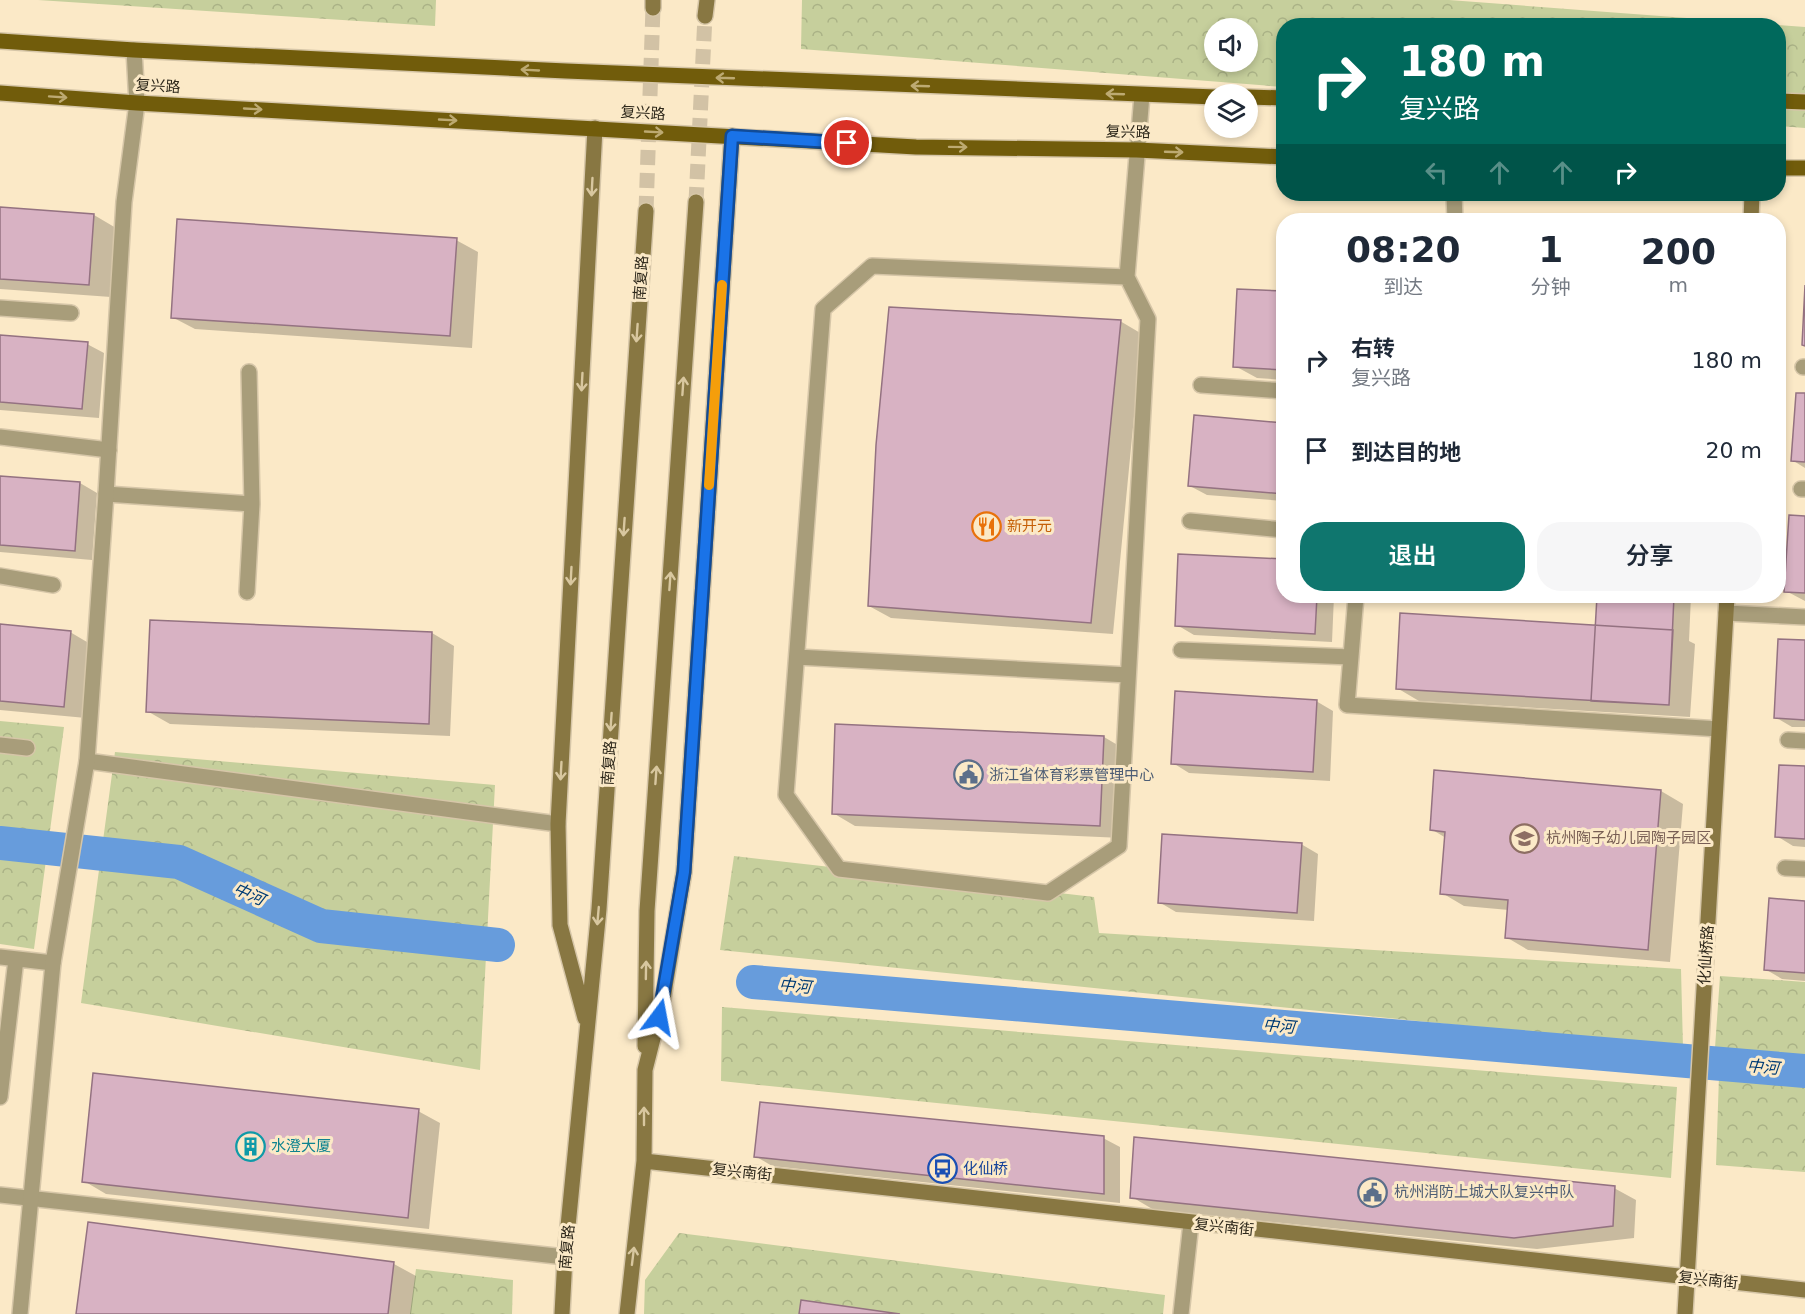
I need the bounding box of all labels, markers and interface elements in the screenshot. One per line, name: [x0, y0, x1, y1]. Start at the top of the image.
map controls: [1204, 18, 1258, 138]
button: sound: [1204, 18, 1258, 72]
text: 180 m: [1399, 37, 1545, 86]
icon: right: [1300, 42, 1378, 120]
one-way arrow: [521, 64, 541, 75]
one-way arrow: [715, 72, 735, 83]
street label: 复兴路: [135, 76, 181, 96]
one-way arrow: [910, 80, 930, 91]
button: layers: [1204, 84, 1258, 138]
one-way arrow: [1105, 88, 1125, 99]
one-way arrow: [48, 92, 68, 103]
text: 复兴路: [1399, 93, 1480, 124]
street label: 复兴路: [620, 103, 666, 123]
one-way arrow: [242, 104, 262, 115]
one-way arrow: [437, 115, 457, 126]
pin: [821, 117, 872, 168]
street label: 复兴路: [1105, 123, 1151, 141]
one-way arrow: [643, 126, 663, 137]
icon: arrive: [830, 126, 863, 159]
one-way arrow: [948, 142, 968, 153]
one-way arrow: [1164, 146, 1184, 157]
icon: left: [1420, 156, 1453, 189]
icon: ahead: [1483, 156, 1516, 189]
icon: ahead: [1546, 156, 1579, 189]
icon: right: [1609, 156, 1642, 189]
one-way arrow: [587, 176, 598, 196]
text: 08:20: [1346, 229, 1461, 270]
text: 1: [1538, 229, 1563, 270]
text: 200: [1641, 231, 1716, 272]
street label: 南复路: [630, 255, 652, 301]
text: m: [1669, 273, 1688, 297]
text: 到达: [1383, 275, 1423, 299]
text: 分钟: [1531, 275, 1571, 299]
one-way arrow: [632, 322, 643, 342]
text: 右转: [1351, 336, 1395, 361]
icon: right: [1300, 344, 1333, 377]
text: 180 m: [1692, 348, 1762, 373]
text: 复兴路: [1351, 366, 1411, 390]
one-way arrow: [576, 371, 587, 391]
one-way arrow: [678, 377, 689, 397]
icon: arrive: [1300, 434, 1333, 467]
text: 20 m: [1706, 438, 1762, 463]
text: 到达目的地: [1351, 440, 1461, 465]
restaurant icon: 新开元: [970, 510, 1002, 542]
one-way arrow: [619, 517, 630, 537]
place label: 新开元: [1007, 517, 1052, 535]
button: 退出: [1300, 522, 1525, 591]
button: 分享: [1537, 522, 1762, 591]
one-way arrow: [566, 566, 577, 586]
one-way arrow: [664, 571, 675, 591]
one-way arrow: [606, 711, 617, 731]
street label: 南复路: [598, 740, 620, 786]
public building icon: 浙江省体育彩票管理中心: [952, 759, 984, 791]
one-way arrow: [555, 761, 566, 780]
one-way arrow: [651, 766, 662, 786]
place label: 浙江省体育彩票管理中心: [989, 766, 1154, 784]
school or university icon: 杭州陶子幼儿园陶子园区: [1509, 822, 1541, 854]
place label: 杭州陶子幼儿园陶子园区: [1546, 829, 1711, 847]
water label: 中河: [231, 879, 270, 910]
one-way arrow: [592, 906, 603, 926]
street label: 化仙桥路: [1695, 924, 1717, 986]
one-way arrow: [640, 960, 652, 980]
water label: 中河: [778, 975, 815, 997]
position arrow: [627, 985, 691, 1049]
water label: 中河: [1262, 1015, 1299, 1037]
water label: 中河: [1746, 1056, 1783, 1078]
one-way arrow: [639, 1106, 650, 1126]
building icon: 水澄大厦: [234, 1130, 266, 1162]
place label: 水澄大厦: [271, 1137, 331, 1155]
bus stop icon: 化仙桥: [926, 1153, 958, 1185]
street label: 复兴南街: [711, 1160, 773, 1184]
place label: 化仙桥: [963, 1160, 1008, 1178]
public building icon: 杭州消防上城大队复兴中队: [1357, 1176, 1389, 1208]
place label: 杭州消防上城大队复兴中队: [1394, 1183, 1574, 1201]
street label: 复兴南街: [1193, 1215, 1255, 1239]
street label: 南复路: [556, 1224, 578, 1270]
one-way arrow: [628, 1246, 639, 1266]
street label: 复兴南街: [1677, 1268, 1739, 1292]

